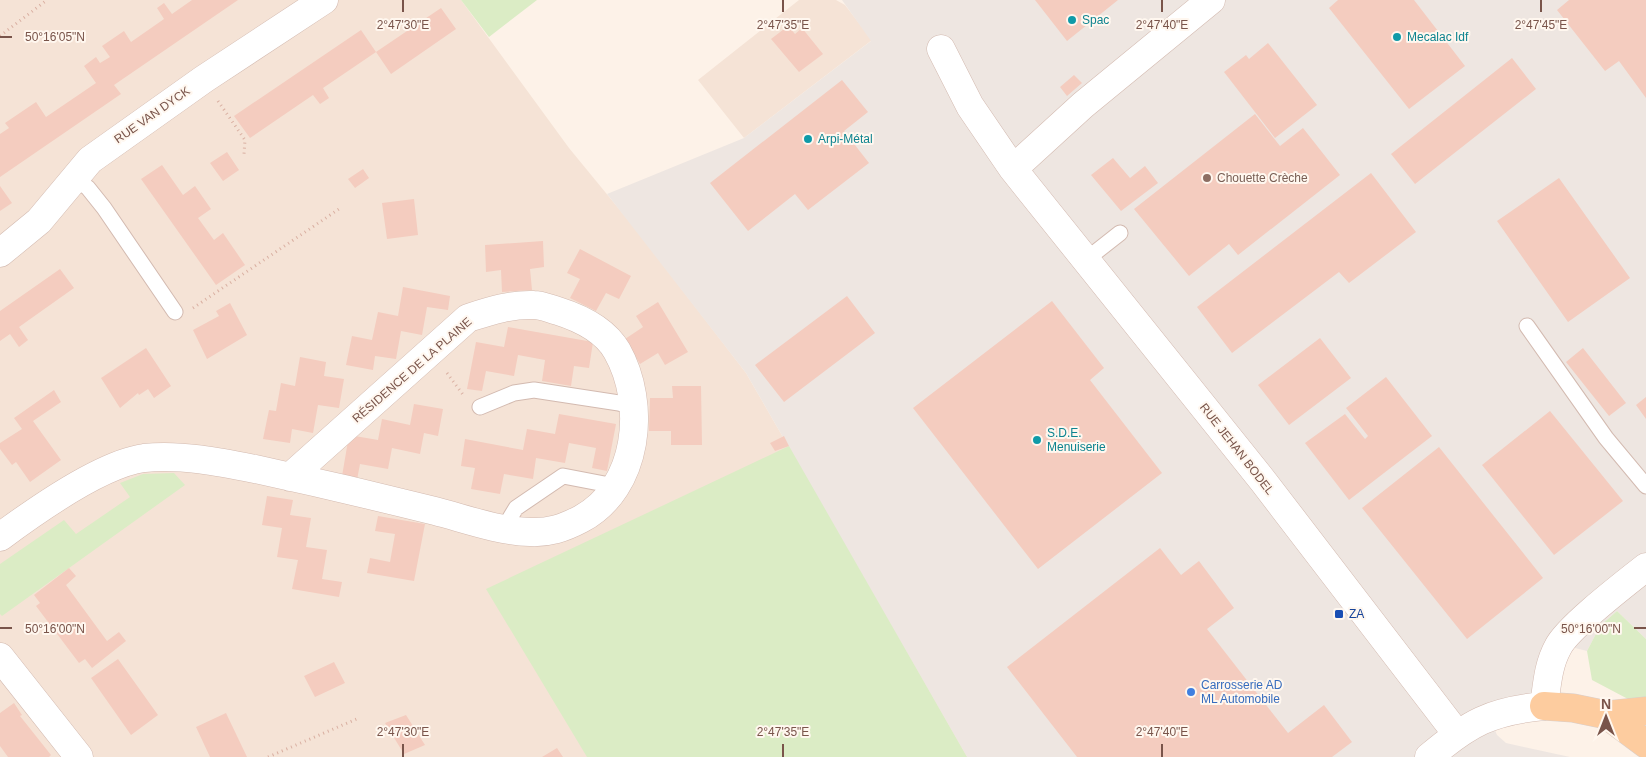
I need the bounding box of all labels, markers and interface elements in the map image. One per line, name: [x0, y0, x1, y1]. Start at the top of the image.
place label: Spac: [1082, 13, 1109, 27]
marker: Spac: [1066, 14, 1078, 26]
text: 2°47'30"E: [377, 18, 429, 32]
text: 2°47'35"E: [757, 18, 809, 32]
text: 2°47'40"E: [1136, 18, 1188, 32]
text: 2°47'45"E: [1515, 18, 1567, 32]
text: 50°16'05"N: [25, 30, 85, 44]
place label: Mecalac Idf: [1407, 30, 1469, 44]
marker: Mecalac Idf: [1391, 31, 1403, 43]
street label: RUE VAN DYCK: [111, 84, 193, 146]
place label: Arpi-Métal: [818, 132, 873, 146]
marker: Arpi-Métal: [802, 133, 814, 145]
place label: Chouette Crèche: [1217, 171, 1308, 185]
marker: Chouette Crèche: [1201, 172, 1213, 184]
street label: RÉSIDENCE DE LA PLAINE: [349, 314, 474, 426]
street label: RUE JEHAN BODEL: [1197, 401, 1277, 498]
place label: S.D.E. Menuiserie: [1047, 426, 1106, 454]
marker: S.D.E. Menuiserie: [1031, 434, 1043, 446]
place label: ZA: [1349, 607, 1364, 621]
marker: ZA: [1333, 608, 1345, 620]
text: 50°16'00"N: [25, 622, 85, 636]
text: 50°16'00"N: [1561, 622, 1621, 636]
place label: Carrosserie AD ML Automobile: [1201, 678, 1283, 706]
marker: Carrosserie AD ML Automobile: [1185, 686, 1197, 698]
north arrow: [1581, 692, 1631, 742]
text: N: [1601, 696, 1611, 712]
text: 2°47'30"E: [377, 725, 429, 739]
text: 2°47'35"E: [757, 725, 809, 739]
text: 2°47'40"E: [1136, 725, 1188, 739]

